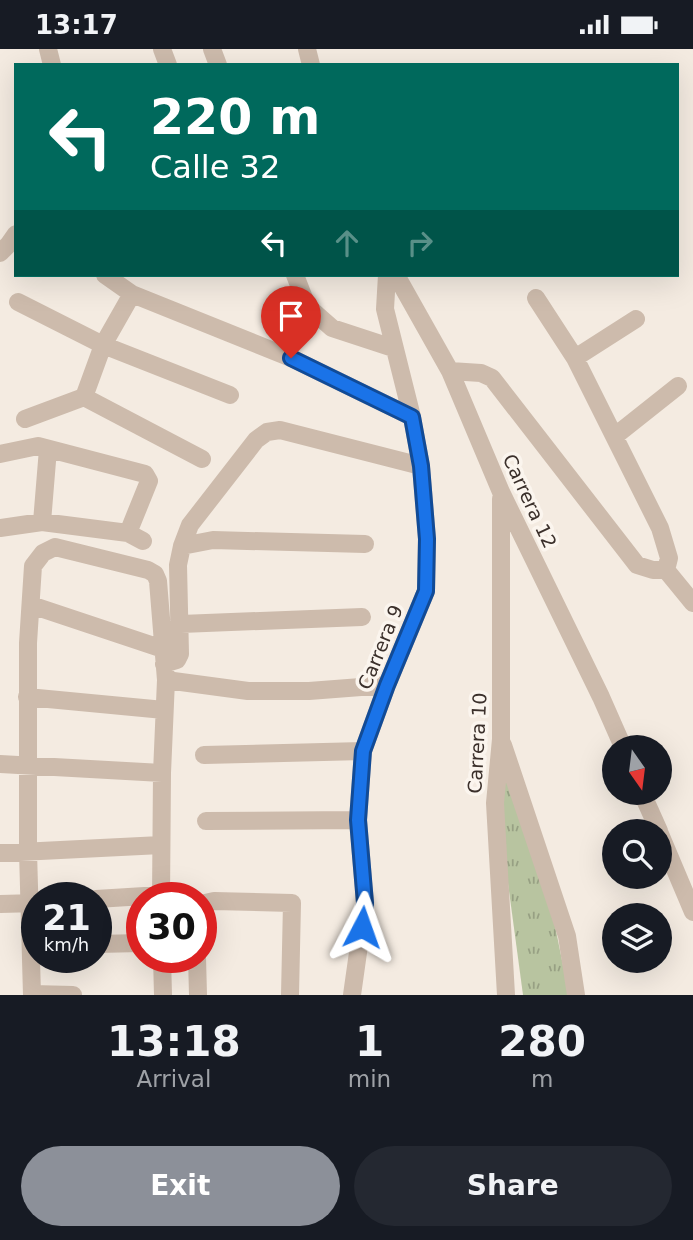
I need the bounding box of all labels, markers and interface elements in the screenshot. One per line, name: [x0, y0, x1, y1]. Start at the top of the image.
text: 13:17: [35, 10, 118, 40]
text: 220 m: [150, 89, 320, 146]
icon: left: [35, 91, 126, 182]
text: Calle 32: [150, 148, 280, 186]
icon: left: [255, 224, 293, 262]
icon: ahead: [328, 224, 366, 262]
icon: right: [401, 224, 439, 262]
pin: [261, 286, 321, 358]
icon: arrive: [272, 297, 310, 335]
street label: Carrera 12: [499, 451, 561, 551]
street label: Carrera 9: [353, 602, 407, 692]
street label: Carrera 10: [463, 692, 491, 794]
north arrow: [602, 735, 672, 805]
map controls: [602, 735, 672, 973]
button: search: [602, 819, 672, 889]
speed limit sign: 30: [126, 882, 217, 973]
position arrow: [325, 890, 399, 964]
text: 21: [42, 898, 91, 938]
button: layers: [602, 903, 672, 973]
text: km/h: [44, 934, 89, 955]
text: 13:18: [107, 1017, 241, 1066]
text: 1: [355, 1017, 384, 1066]
text: 280: [498, 1017, 586, 1066]
text: Arrival: [137, 1066, 211, 1092]
text: min: [348, 1066, 391, 1092]
text: m: [531, 1066, 553, 1092]
button: Exit: [21, 1146, 340, 1226]
button: Share: [354, 1146, 672, 1226]

